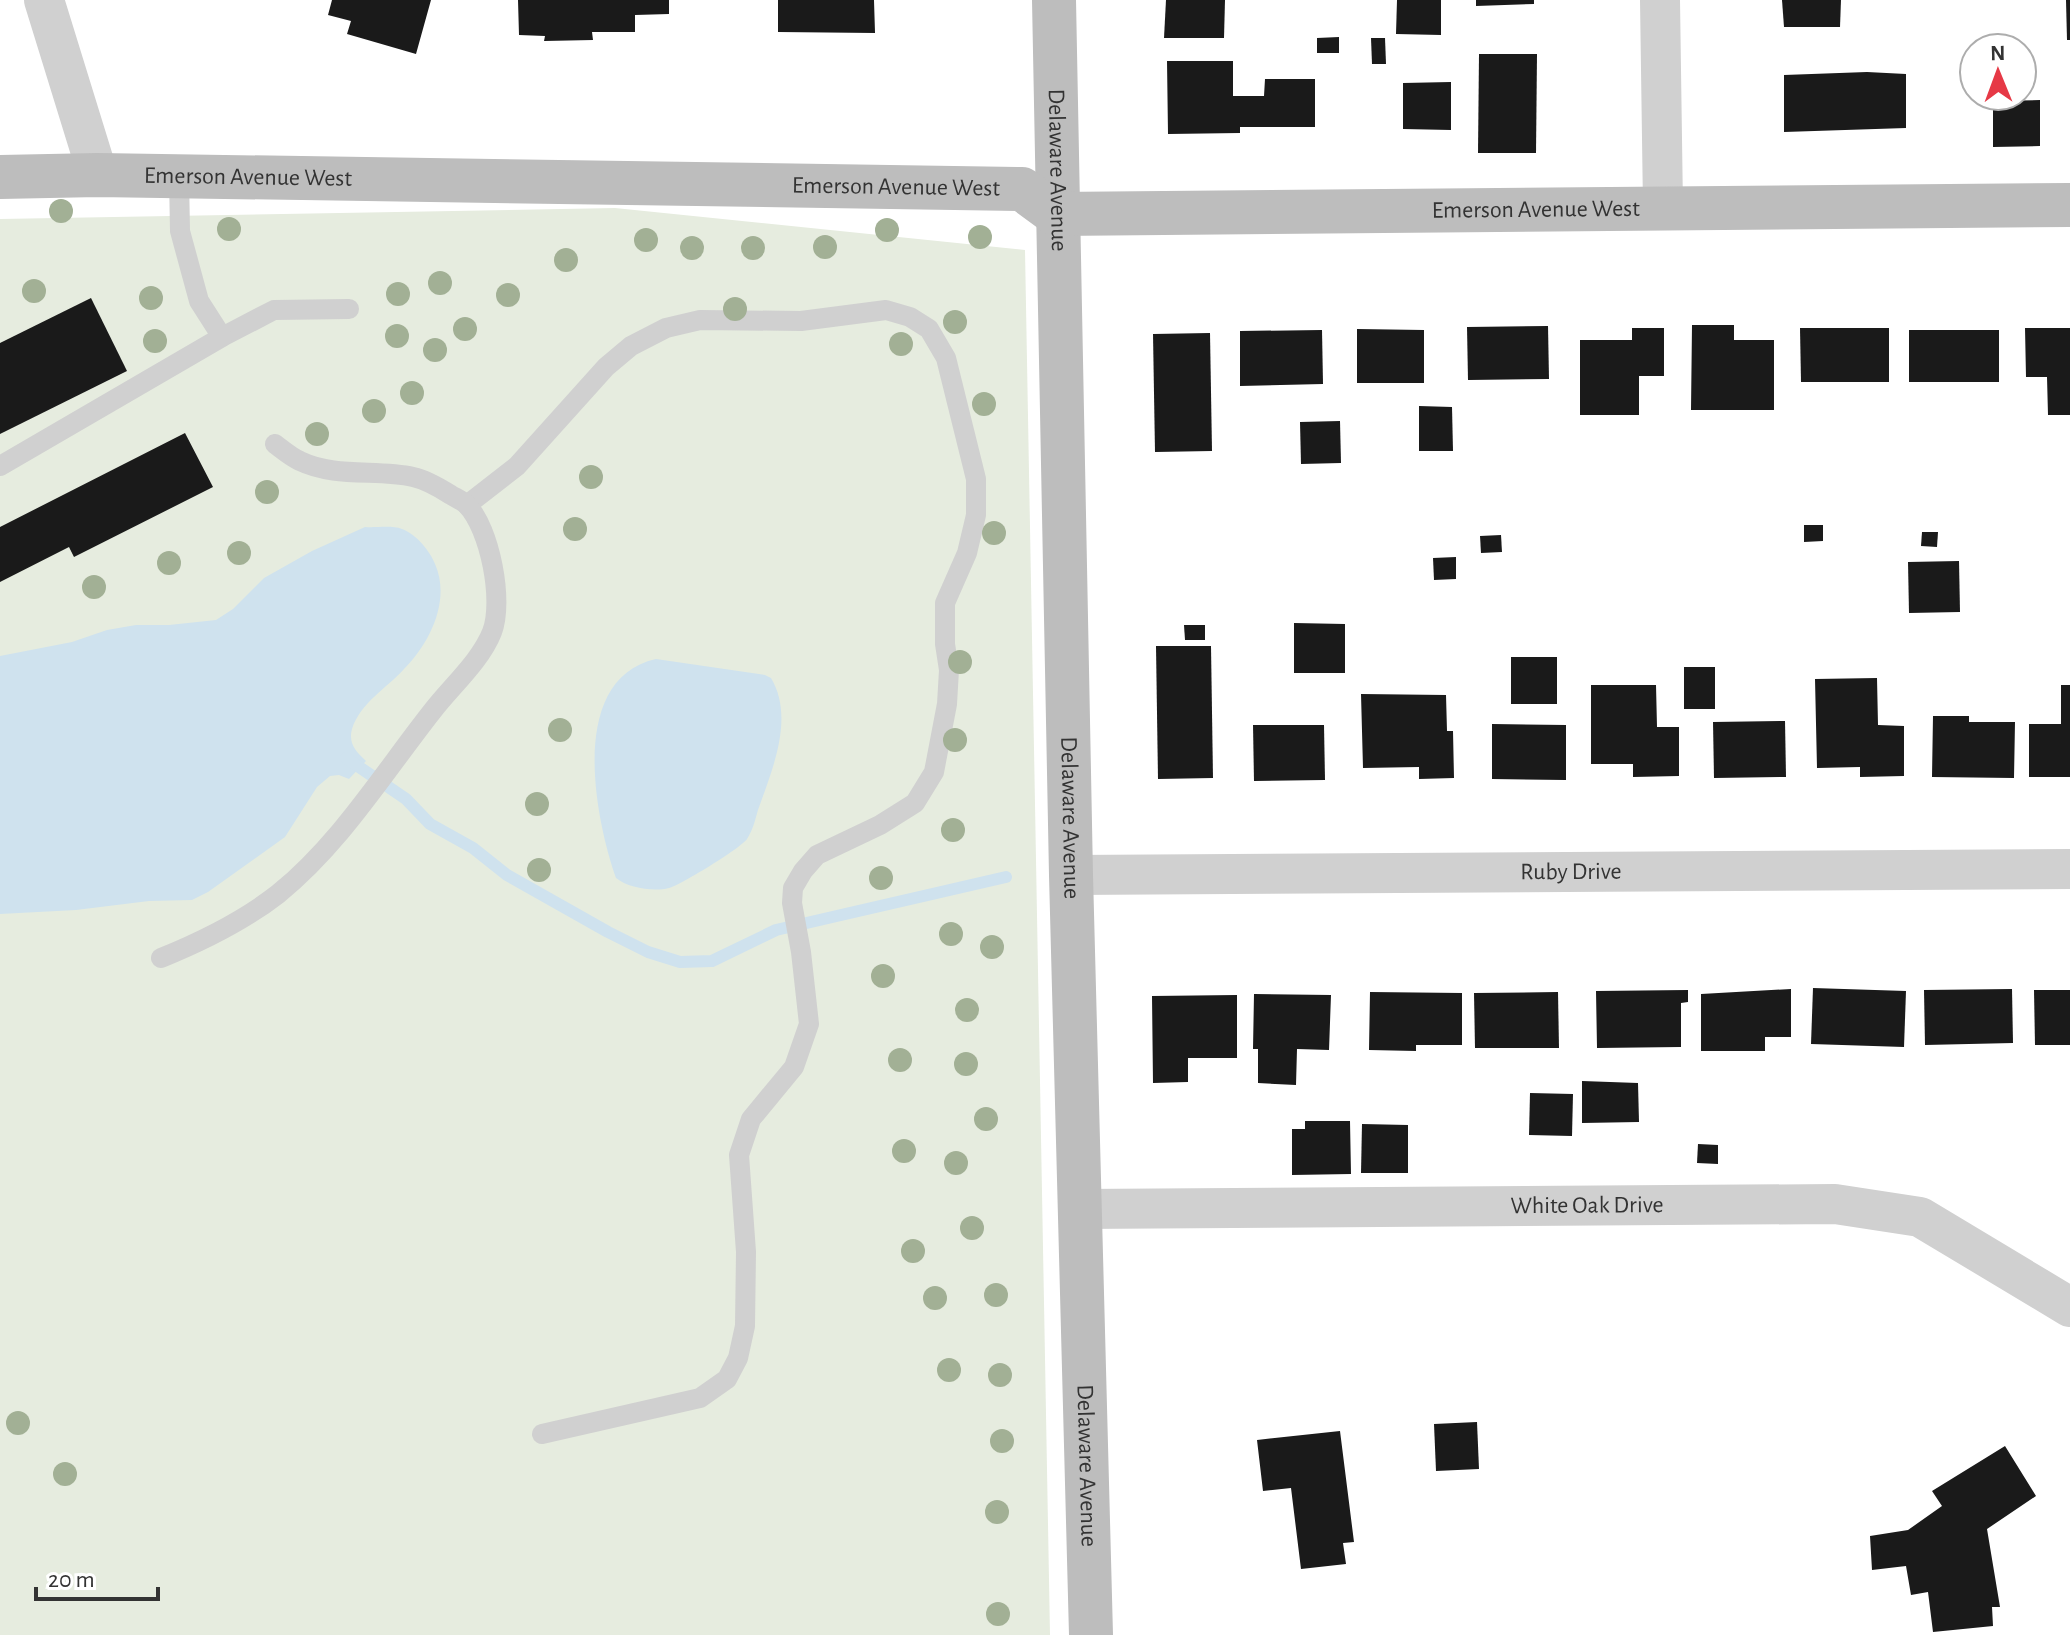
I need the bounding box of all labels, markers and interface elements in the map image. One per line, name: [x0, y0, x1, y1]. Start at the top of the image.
north arrow: [1958, 32, 2038, 112]
text: N: [1990, 42, 2006, 64]
street label: Delaware Avenue: [1044, 88, 1071, 252]
street label: Emerson Avenue West: [144, 164, 353, 191]
street label: Emerson Avenue West: [792, 174, 1000, 201]
street label: Emerson Avenue West: [1431, 197, 1640, 223]
street label: Delaware Avenue: [1056, 736, 1084, 900]
street label: Ruby Drive: [1520, 860, 1622, 884]
street label: White Oak Drive: [1510, 1193, 1664, 1218]
street label: Delaware Avenue: [1072, 1384, 1101, 1547]
scale bar: [36, 1551, 158, 1601]
text: 20 m: [48, 1568, 95, 1592]

